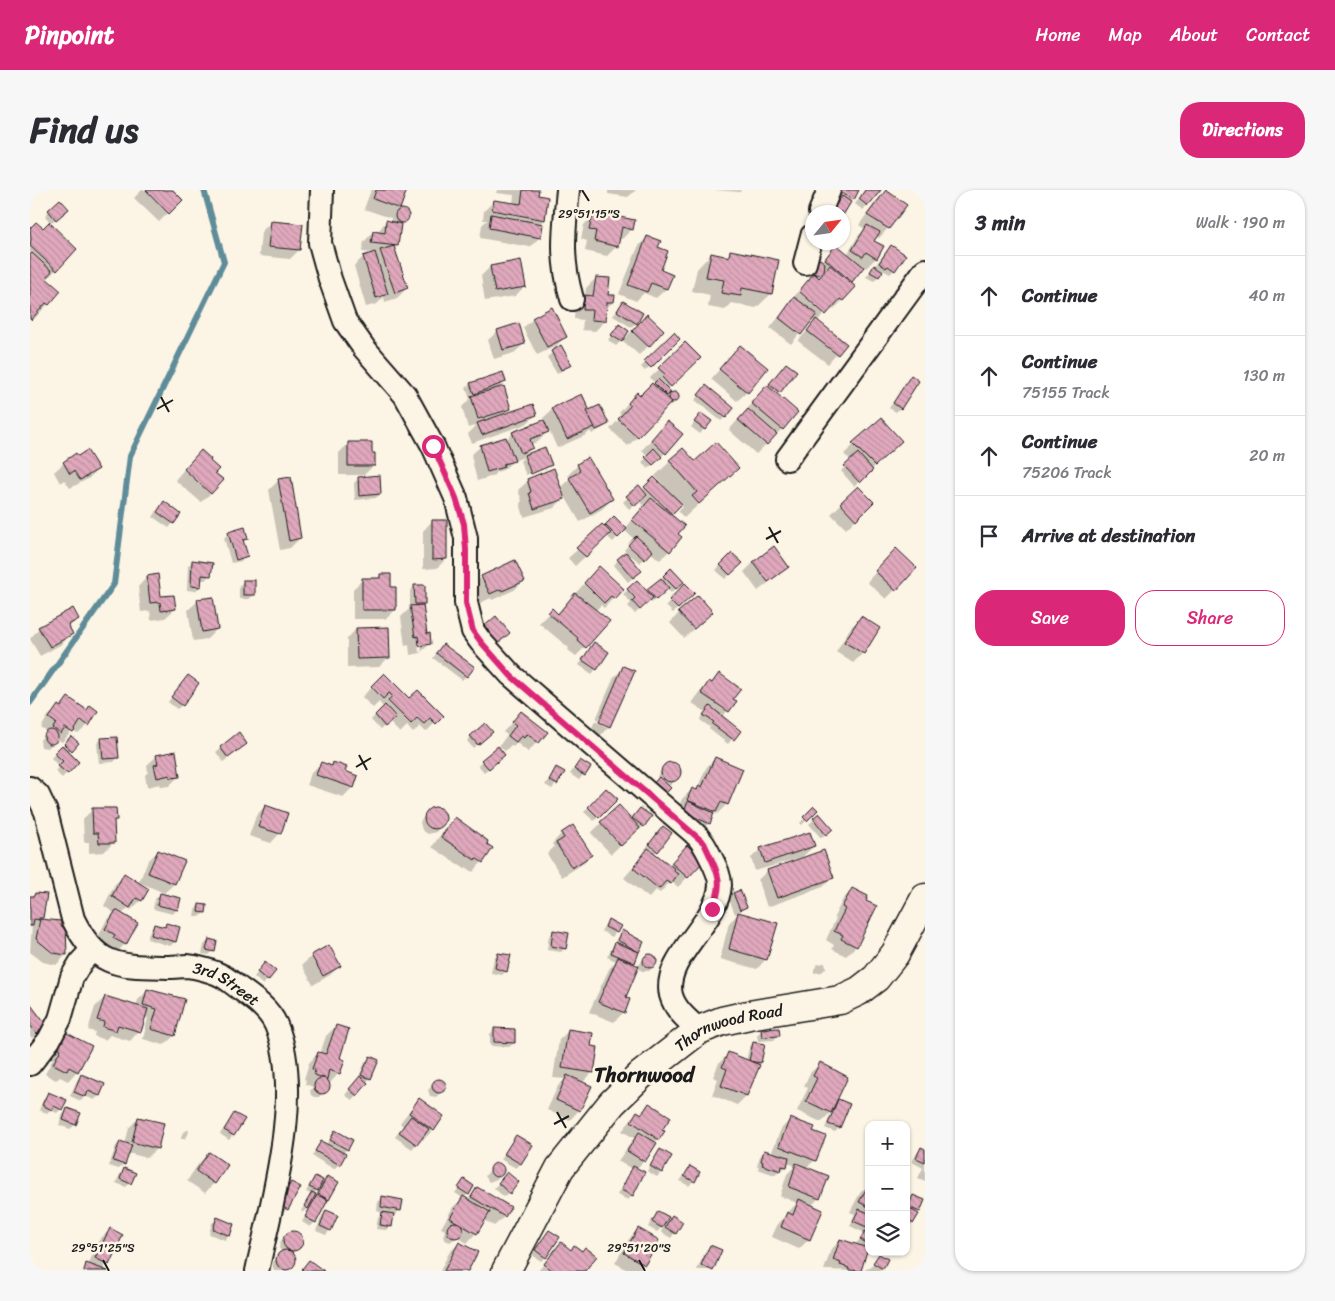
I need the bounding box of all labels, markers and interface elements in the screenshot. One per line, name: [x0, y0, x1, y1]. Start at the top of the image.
text: Pinpoint: [25, 14, 114, 56]
text: Home: [1036, 19, 1081, 51]
text: Map: [1109, 19, 1142, 51]
text: About: [1170, 19, 1218, 51]
text: Contact: [1246, 19, 1310, 51]
text: Find us: [30, 99, 138, 161]
button: Directions: [1180, 102, 1305, 158]
text: 29°51'15"S: [558, 203, 620, 225]
text: 3 min: [975, 204, 1025, 242]
north arrow: [805, 205, 850, 250]
text: Walk · 190 m: [1196, 208, 1285, 237]
text: Continue: [1022, 279, 1098, 312]
text: 40 m: [1248, 281, 1285, 310]
icon: ahead: [975, 282, 1003, 310]
text: Continue: [1022, 345, 1098, 378]
text: 130 m: [1243, 361, 1285, 390]
icon: ahead: [975, 362, 1003, 390]
text: 75155 Track: [1022, 378, 1110, 407]
text: Continue: [1022, 425, 1098, 458]
route start: [422, 435, 445, 458]
text: 20 m: [1249, 441, 1285, 470]
icon: ahead: [975, 442, 1003, 470]
text: 75206 Track: [1022, 458, 1112, 487]
text: Arrive at destination: [1022, 519, 1195, 552]
icon: arrive: [975, 522, 1003, 550]
button: Save: [975, 590, 1125, 646]
button: Share: [1135, 590, 1285, 646]
route end: [701, 898, 724, 921]
street label: 3rd Street: [190, 953, 267, 1014]
street label: Thornwood Road: [668, 995, 786, 1059]
district label: Thornwood: [594, 1056, 696, 1094]
map controls: [865, 1121, 910, 1256]
button: +: [865, 1121, 910, 1166]
button: −: [865, 1166, 910, 1211]
button: layers: [865, 1211, 910, 1256]
text: 29°51'25"S: [71, 1237, 135, 1259]
text: 29°51'20"S: [607, 1237, 671, 1259]

